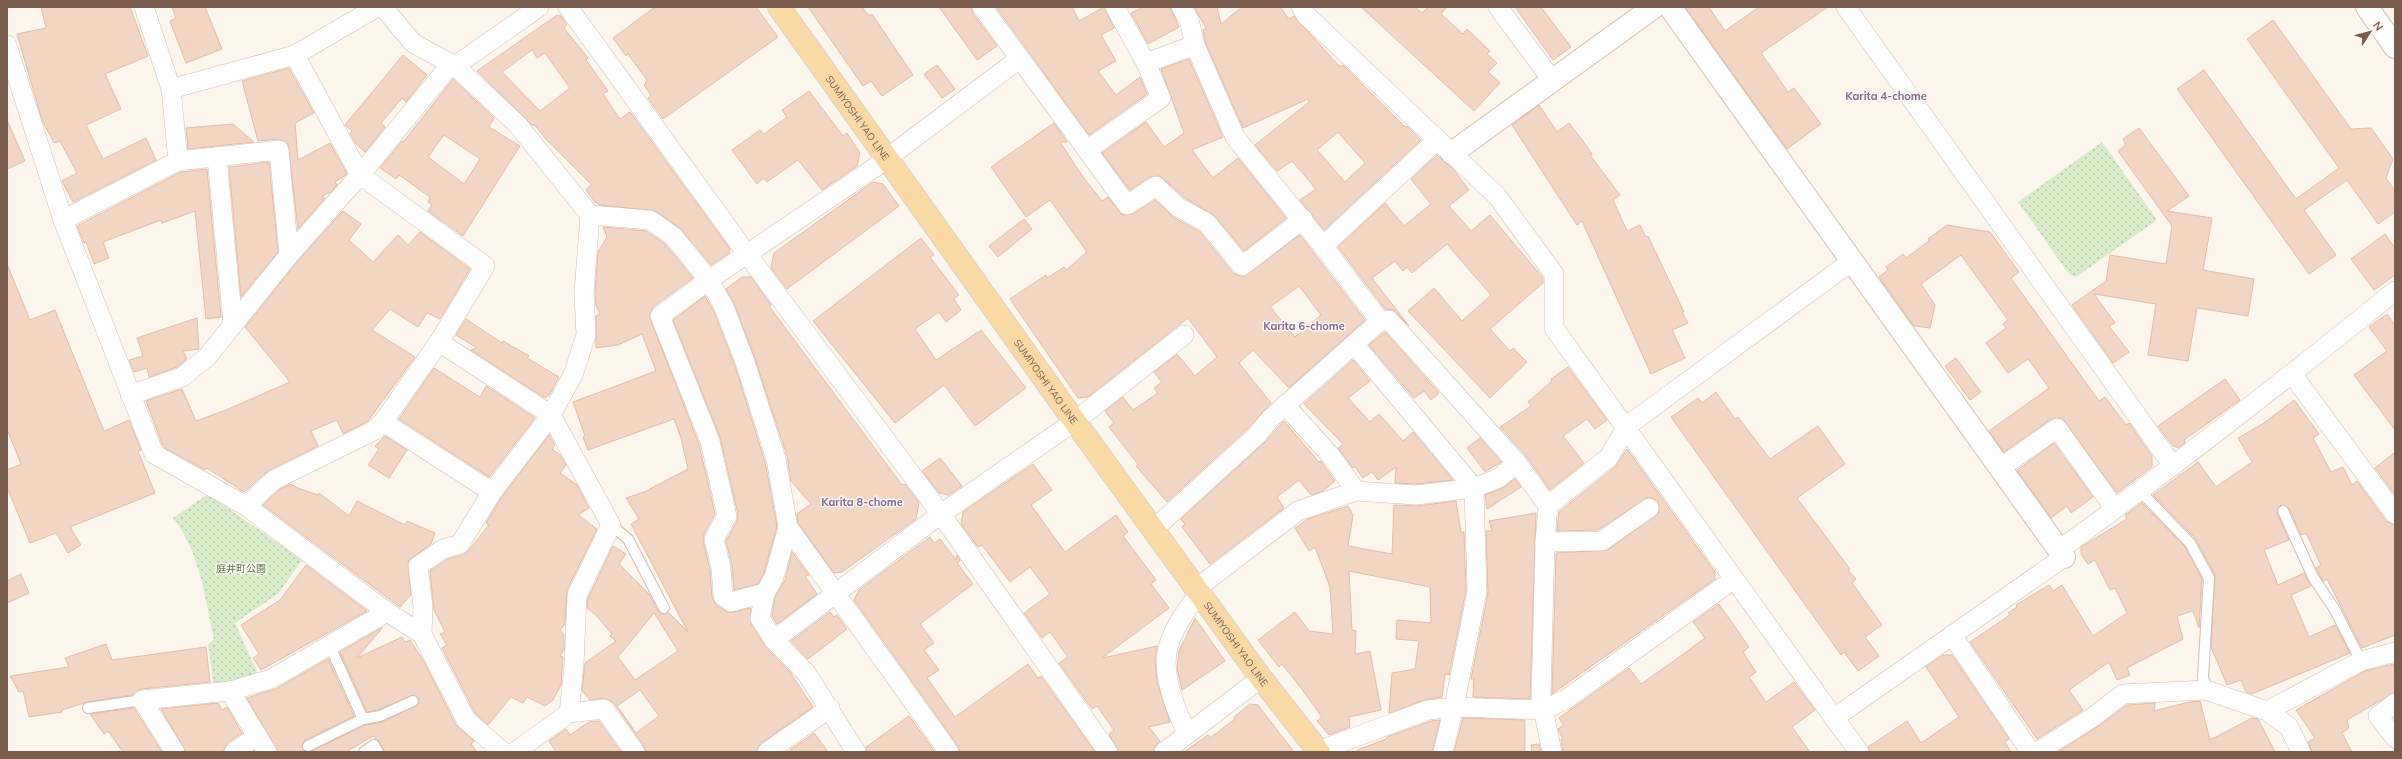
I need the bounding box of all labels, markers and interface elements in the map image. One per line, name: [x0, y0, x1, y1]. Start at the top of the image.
north arrow: [2350, 12, 2390, 52]
text: N: [2370, 19, 2386, 34]
street label: SUMIYOSHI YAO LINE: [823, 73, 892, 163]
district label: Karita 4-chome: [1845, 89, 1927, 103]
district label: Karita 6-chome: [1263, 319, 1345, 333]
street label: SUMIYOSHI YAO LINE: [1011, 337, 1081, 427]
district label: Karita 8-chome: [821, 495, 903, 509]
park label: 庭井町公園: [216, 562, 266, 575]
street label: SUMIYOSHI YAO LINE: [1201, 599, 1271, 689]

